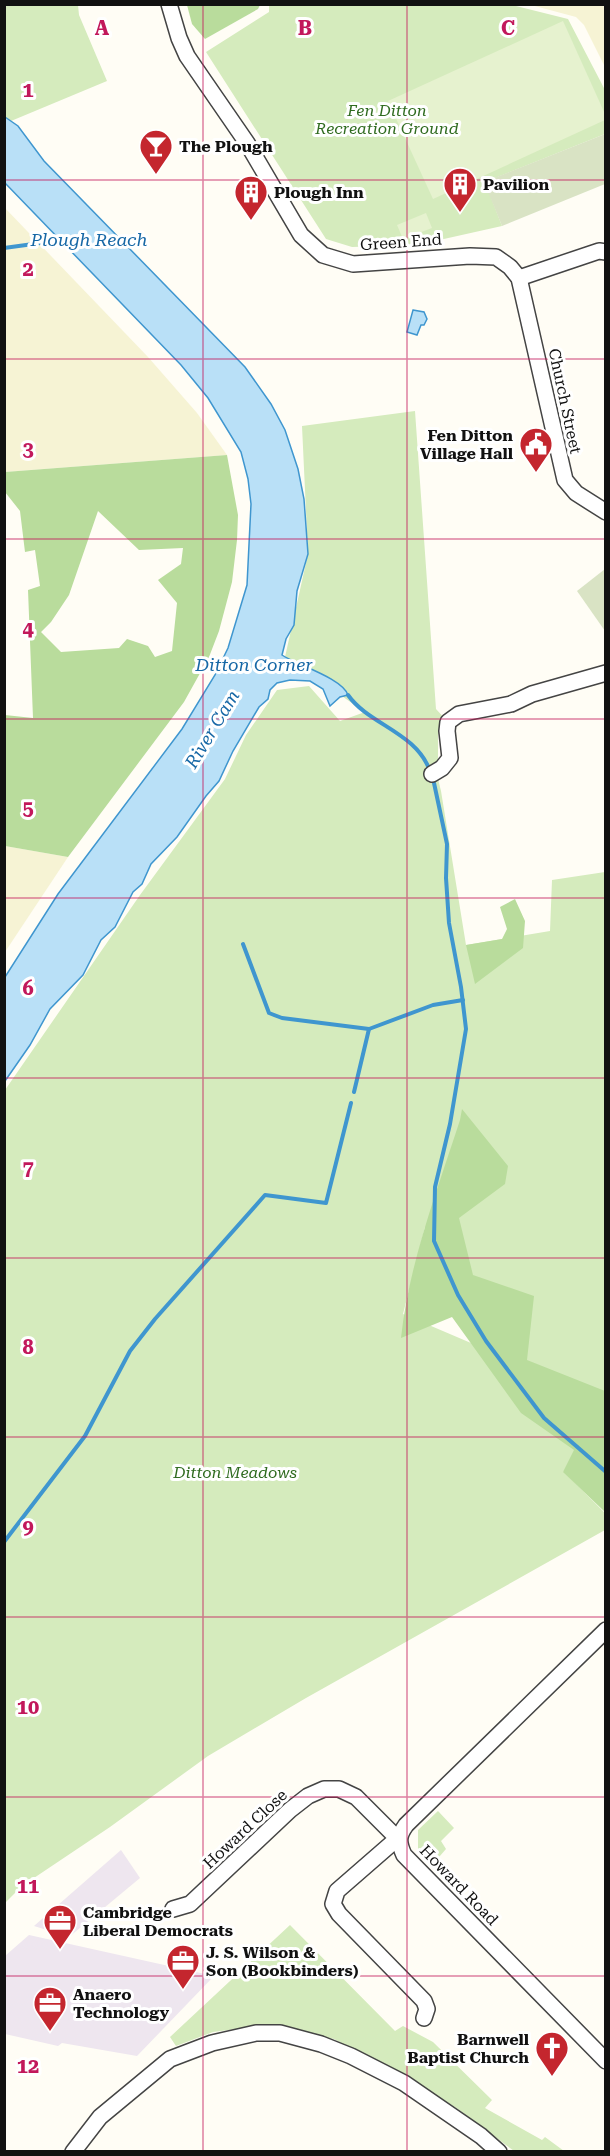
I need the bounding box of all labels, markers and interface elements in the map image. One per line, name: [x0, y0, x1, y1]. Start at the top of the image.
text: A: [95, 16, 110, 40]
text: B: [298, 16, 312, 40]
text: C: [501, 16, 515, 40]
text: 1: [22, 78, 34, 102]
park label: Fen Ditton Recreation Ground: [314, 101, 459, 138]
bar icon: The Plough: [138, 128, 174, 175]
place label: The Plough: [179, 137, 273, 156]
building icon: Pavilion: [442, 166, 478, 213]
building icon: Plough Inn: [233, 174, 269, 221]
place label: Pavilion: [483, 175, 550, 194]
place label: Plough Inn: [274, 183, 364, 202]
water label: Plough Reach: [30, 229, 147, 250]
street label: Green End: [360, 230, 442, 254]
text: 2: [22, 257, 34, 281]
street label: Church Street: [545, 347, 585, 455]
place label: Fen Ditton Village Hall: [420, 426, 514, 463]
public building icon: Fen Ditton Village Hall: [518, 426, 554, 473]
text: 3: [22, 437, 34, 461]
text: 4: [22, 617, 34, 641]
water label: Ditton Corner: [194, 654, 313, 675]
water label: River Cam: [180, 686, 244, 773]
text: 5: [22, 796, 34, 820]
text: 6: [22, 976, 34, 1000]
text: 7: [22, 1156, 34, 1180]
text: 8: [22, 1335, 34, 1359]
park label: Ditton Meadows: [172, 1463, 297, 1482]
text: 9: [22, 1515, 34, 1539]
text: 10: [17, 1695, 39, 1719]
street label: Howard Close: [199, 1785, 291, 1873]
street label: Howard Road: [416, 1841, 502, 1929]
text: 11: [17, 1874, 39, 1898]
office icon: Cambridge Liberal Democrats: [42, 1903, 78, 1950]
place label: Cambridge Liberal Democrats: [83, 1903, 233, 1940]
office icon: J. S. Wilson & Son (Bookbinders): [165, 1943, 201, 1990]
place label: J. S. Wilson & Son (Bookbinders): [206, 1943, 359, 1980]
office icon: Anaero Technology: [32, 1985, 68, 2032]
place label: Anaero Technology: [73, 1985, 170, 2022]
place label: Barnwell Baptist Church: [407, 2030, 530, 2067]
church icon: Barnwell Baptist Church: [534, 2030, 570, 2077]
text: 12: [17, 2054, 39, 2078]

